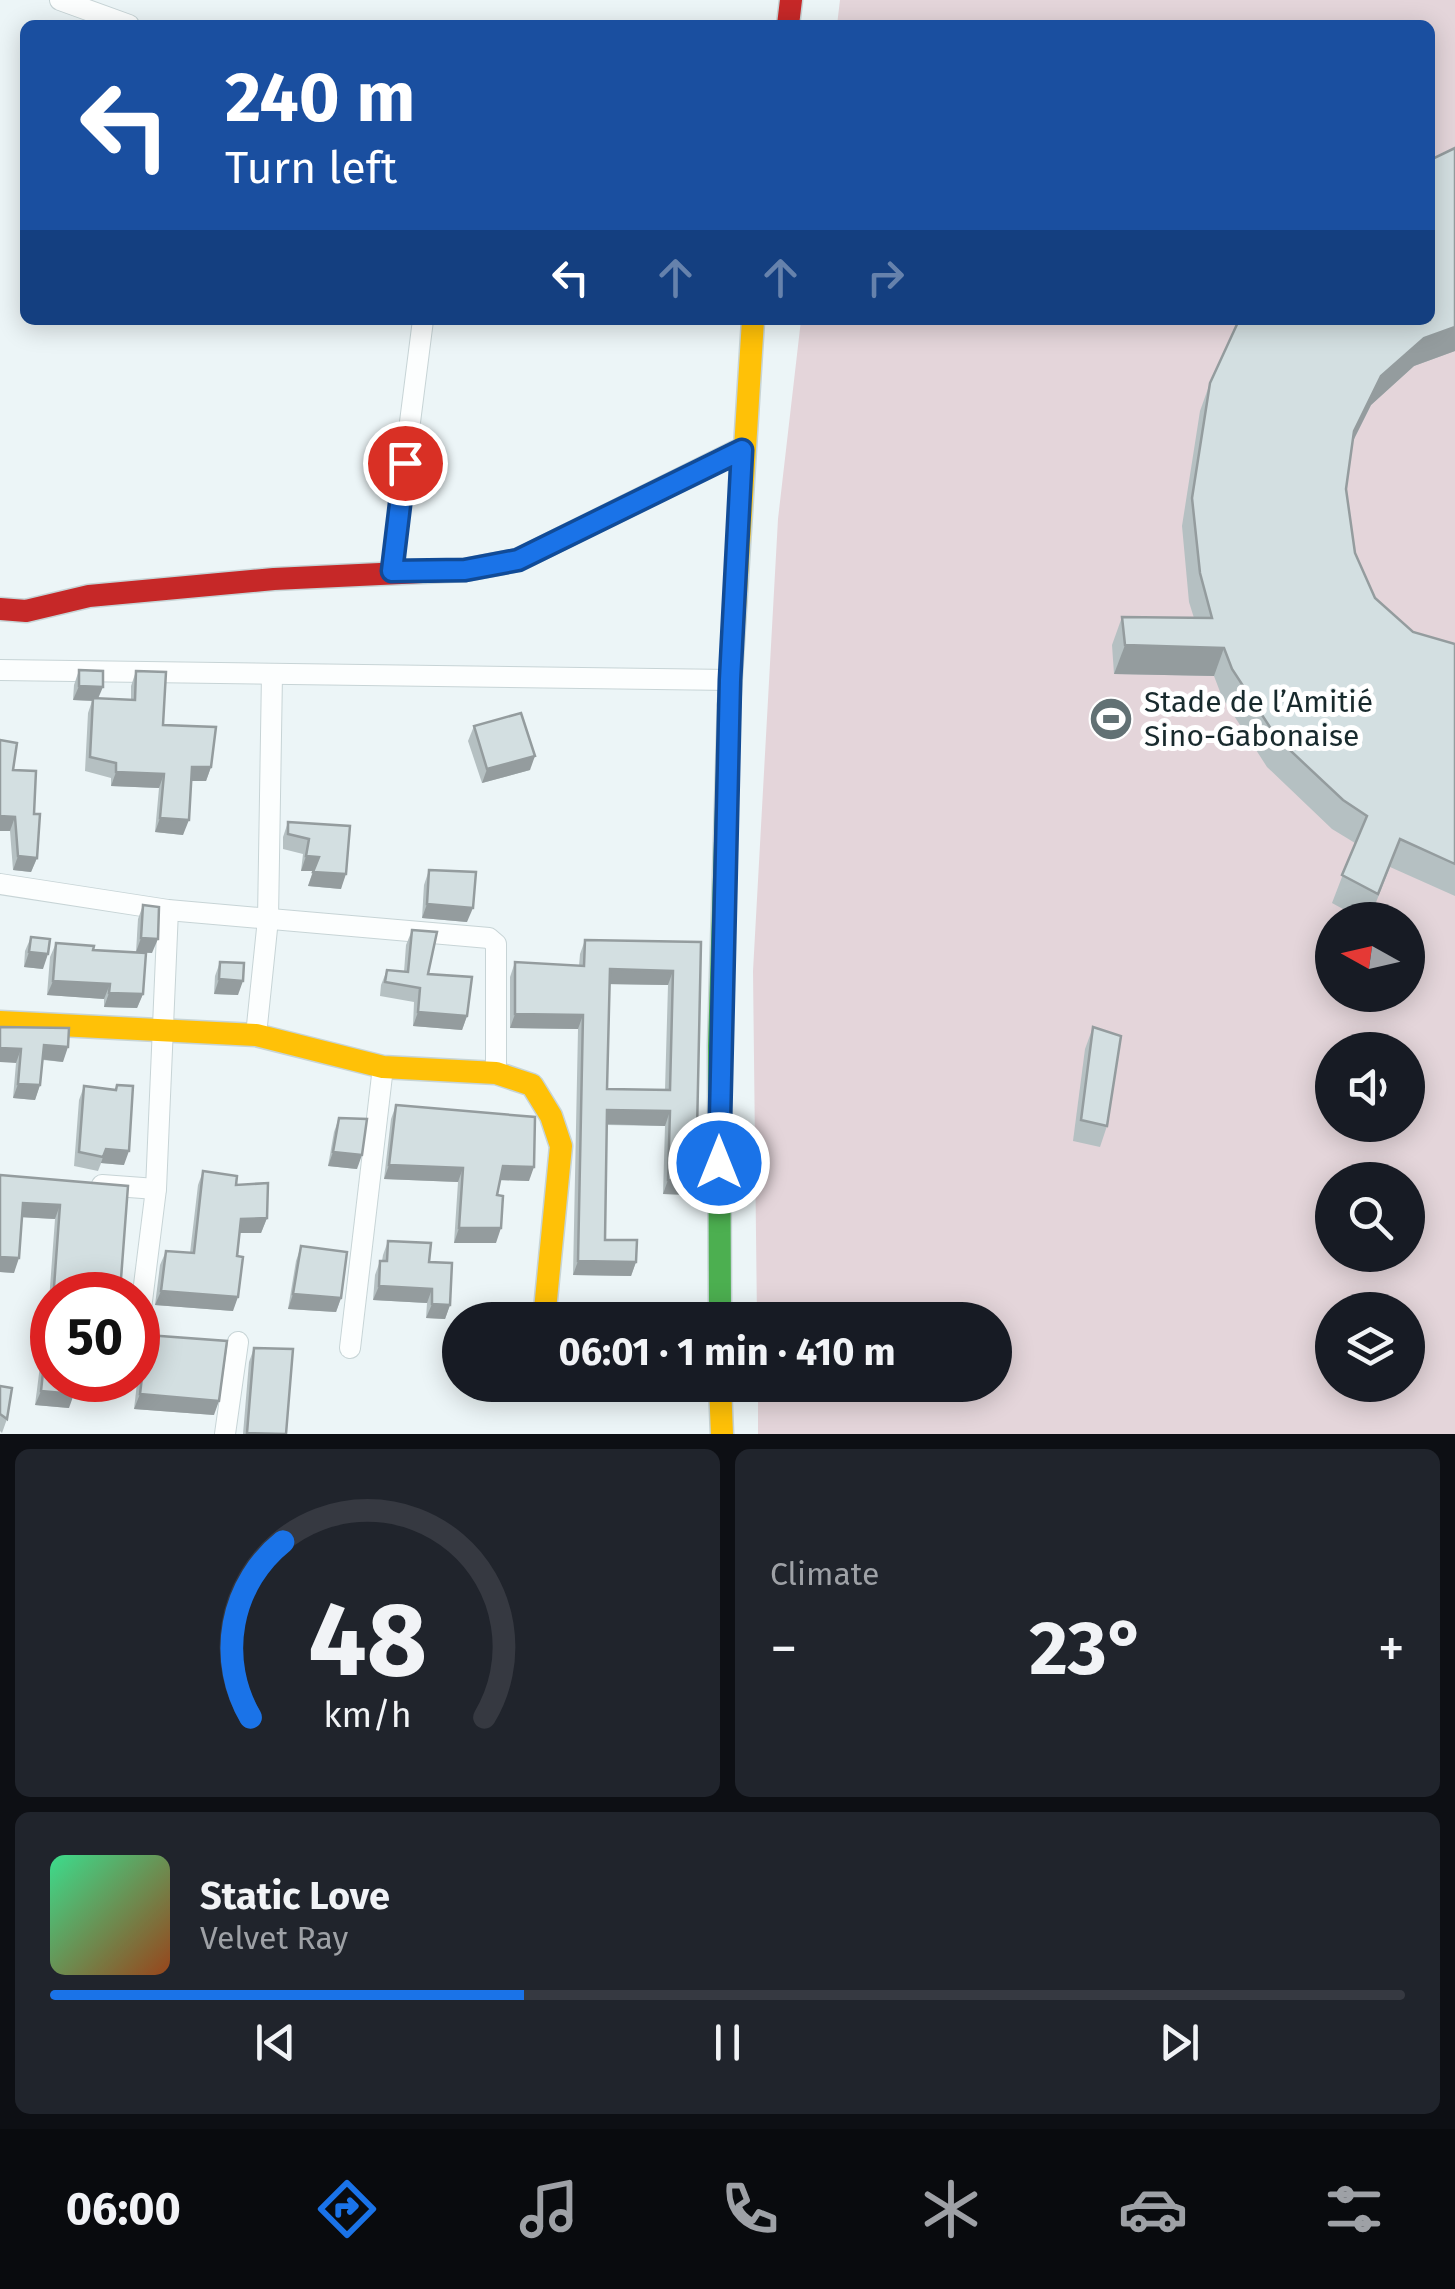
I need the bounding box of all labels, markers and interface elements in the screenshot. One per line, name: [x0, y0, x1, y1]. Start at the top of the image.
text: 240 m: [225, 56, 415, 140]
icon: left: [60, 60, 190, 190]
text: Turn left: [225, 141, 397, 195]
icon: left: [543, 250, 598, 305]
icon: ahead: [648, 250, 703, 305]
icon: ahead: [753, 250, 808, 305]
icon: right: [858, 250, 913, 305]
pin: [363, 421, 448, 506]
icon: arrive: [378, 436, 433, 491]
place label: Stade de l’Amitié Sino-Gabonaise: [1144, 684, 1373, 754]
sports icon: Stade de l’Amitié Sino-Gabonaise: [1088, 696, 1134, 742]
north arrow: [1315, 902, 1425, 1012]
map controls: [1315, 902, 1425, 1402]
button: sound: [1315, 1032, 1425, 1142]
position arrow: [667, 1111, 771, 1215]
button: search: [1315, 1162, 1425, 1272]
speed limit sign: 50: [30, 1272, 160, 1402]
button: layers: [1315, 1292, 1425, 1402]
text: 06:01 · 1 min · 410 m: [558, 1329, 896, 1375]
text: Climate: [770, 1555, 879, 1593]
text: 48: [308, 1578, 427, 1703]
text: 23°: [1029, 1604, 1146, 1694]
text: −: [770, 1616, 798, 1682]
text: +: [1378, 1616, 1405, 1682]
text: km/h: [323, 1694, 412, 1736]
text: Static Love: [200, 1873, 390, 1919]
text: Velvet Ray: [200, 1919, 348, 1957]
icon: previous: [248, 2015, 303, 2070]
icon: pause: [700, 2015, 755, 2070]
icon: next: [1152, 2015, 1207, 2070]
icon: directions: [312, 2174, 382, 2244]
icon: music: [514, 2174, 584, 2244]
icon: phone: [715, 2174, 785, 2244]
icon: climate: [916, 2174, 986, 2244]
icon: car: [1118, 2174, 1188, 2244]
icon: filters: [1319, 2174, 1389, 2244]
text: 06:00: [66, 2182, 181, 2236]

